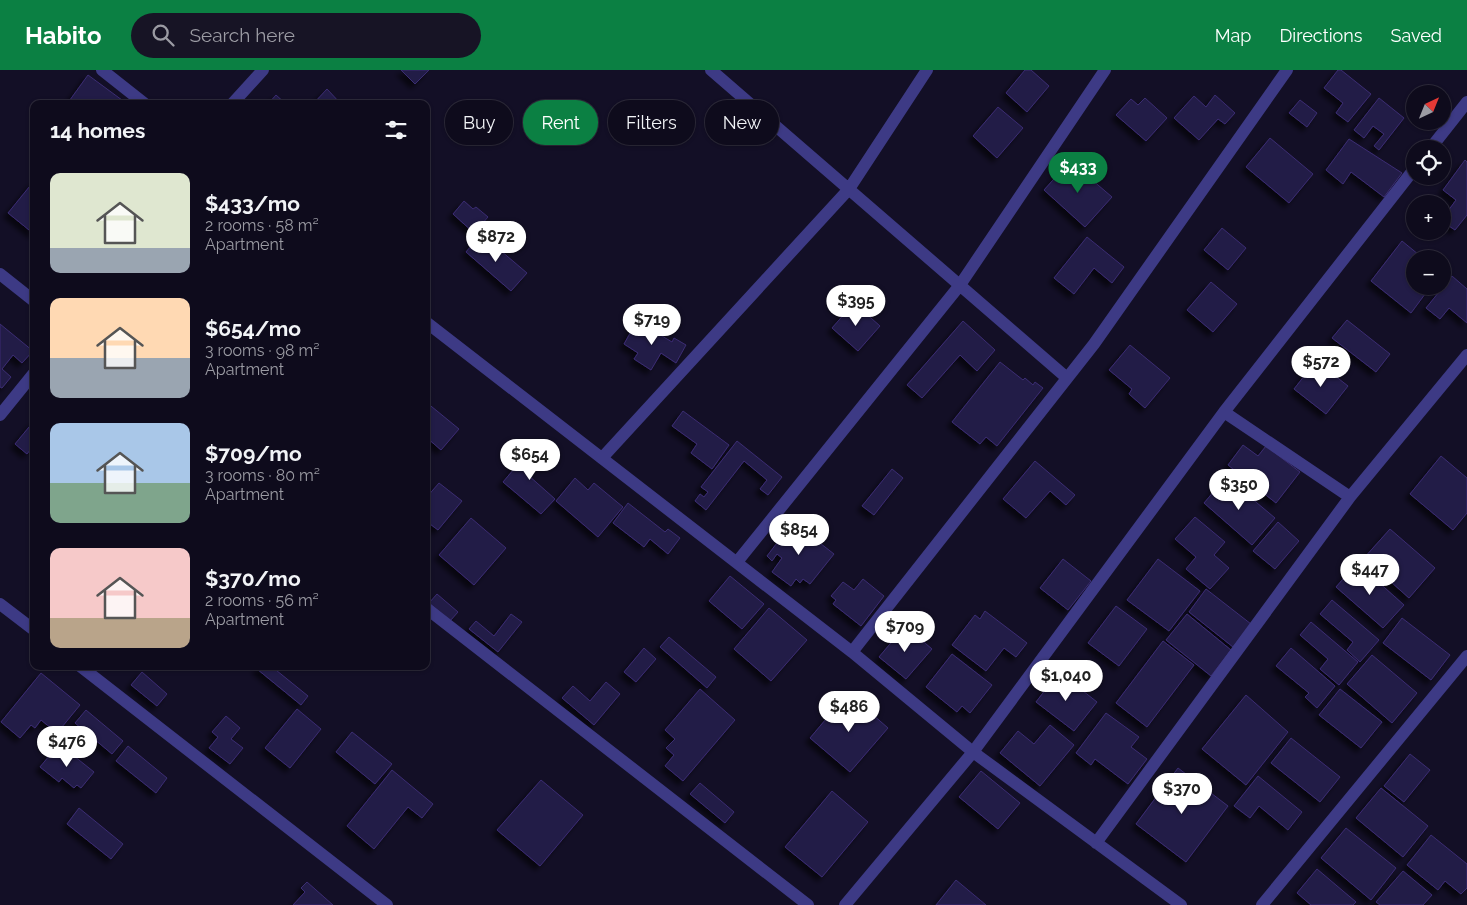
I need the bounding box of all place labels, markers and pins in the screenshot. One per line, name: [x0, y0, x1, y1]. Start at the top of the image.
pin: $433: [1048, 152, 1108, 194]
pin: $872: [466, 220, 526, 263]
pin: $395: [826, 284, 886, 327]
pin: $719: [622, 304, 682, 346]
pin: $572: [1291, 346, 1351, 388]
pin: $654: [500, 438, 560, 481]
pin: $350: [1209, 468, 1269, 511]
pin: $854: [769, 514, 829, 556]
pin: $447: [1340, 554, 1400, 596]
pin: $709: [875, 610, 935, 653]
pin: $1,040: [1025, 660, 1107, 702]
pin: $486: [819, 690, 879, 733]
pin: $476: [37, 726, 97, 768]
pin: $370: [1152, 772, 1212, 815]

